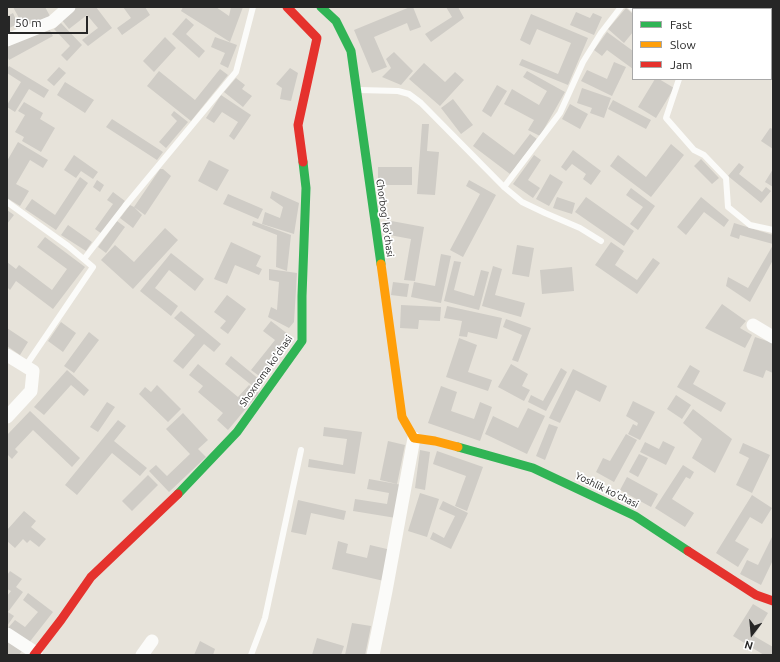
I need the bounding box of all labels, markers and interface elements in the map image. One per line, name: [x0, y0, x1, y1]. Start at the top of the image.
scale bar: [10, 8, 90, 34]
legend: [632, 8, 772, 80]
text: 50 m: [15, 16, 42, 29]
text: Fast: [670, 18, 692, 31]
text: Slow: [670, 38, 696, 51]
text: Jam: [670, 58, 692, 71]
street label: Chorbog' ko'chasi: [374, 178, 396, 258]
street label: Shoxnoma ko'chasi: [237, 333, 295, 409]
street label: Yoshlik ko'chasi: [573, 470, 641, 510]
north arrow: [732, 614, 772, 654]
text: N: [743, 639, 754, 652]

